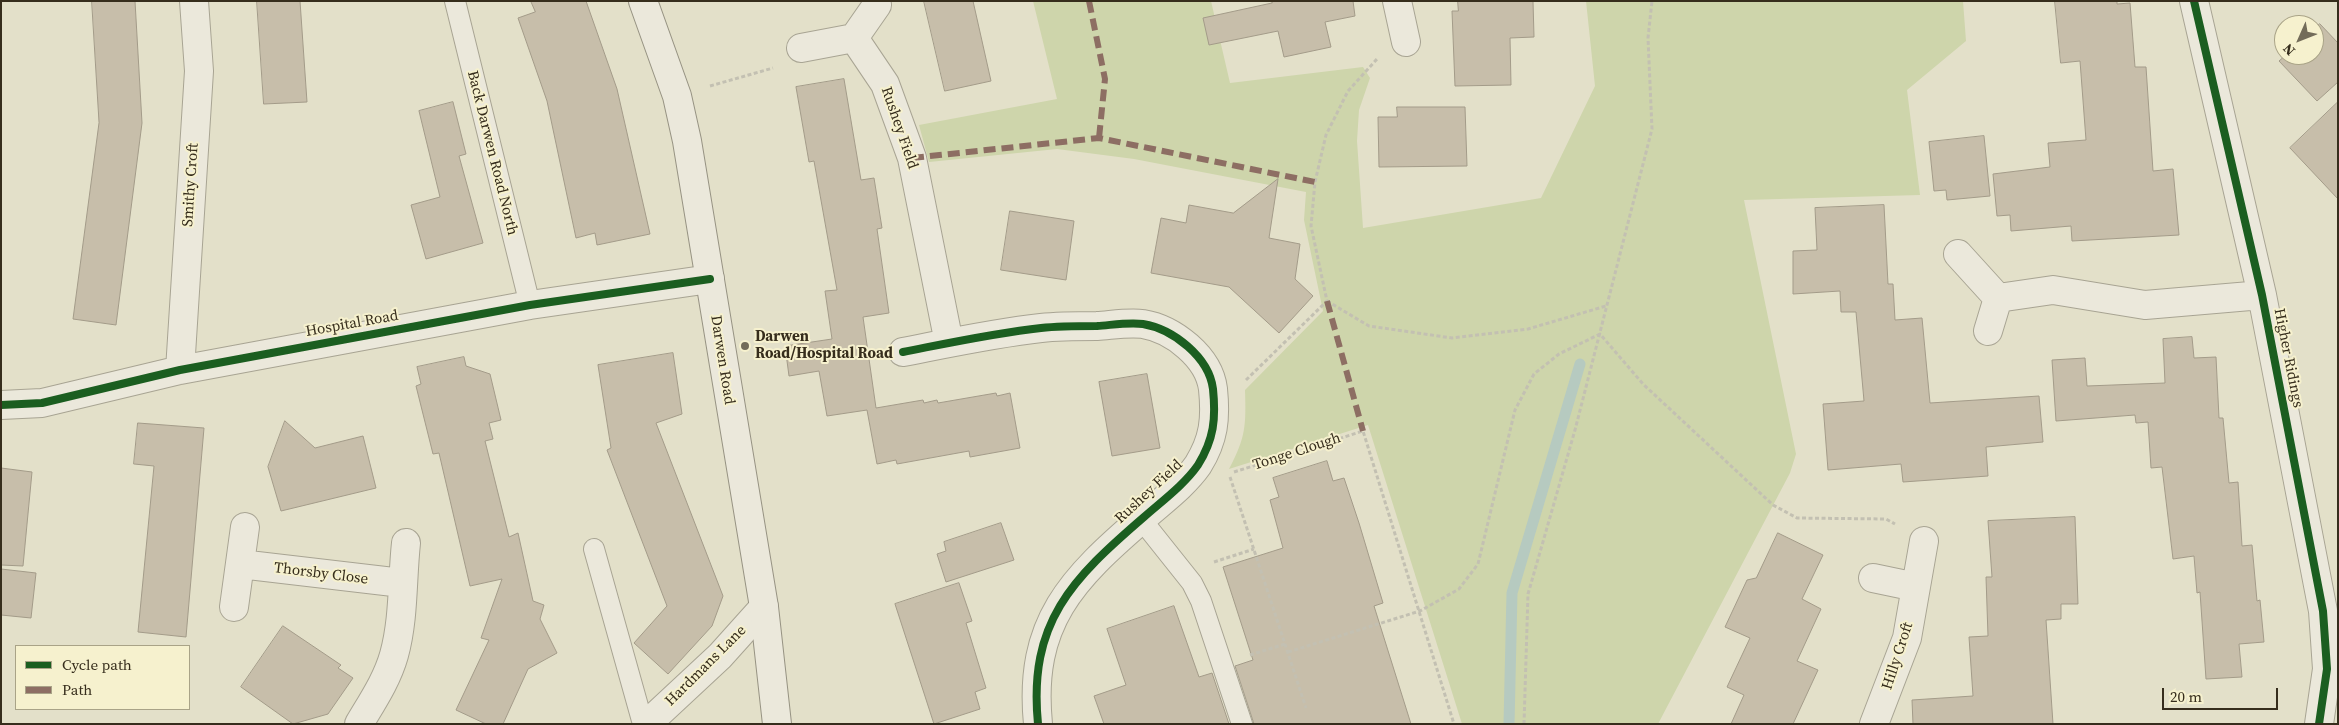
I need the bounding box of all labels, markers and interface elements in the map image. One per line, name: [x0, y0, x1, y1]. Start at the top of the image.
north arrow: [2274, 15, 2324, 65]
text: N: [2278, 39, 2300, 60]
street label: Back Darwen Road North: [463, 69, 521, 237]
street label: Rushey Field: [877, 84, 921, 172]
street label: Smithy Croft: [179, 143, 203, 227]
street label: Hospital Road: [304, 307, 400, 341]
street label: Higher Ridings: [2270, 307, 2306, 409]
street label: Darwen Road: [706, 314, 738, 406]
place label: Darwen Road/Hospital Road: [755, 328, 893, 363]
marker: Darwen Road/Hospital Road: [739, 340, 751, 352]
street label: Tonge Clough: [1251, 429, 1343, 475]
street label: Rushey Field: [1111, 456, 1187, 528]
street label: Thorsby Close: [273, 559, 369, 589]
street label: Hilly Croft: [1879, 620, 1917, 692]
street label: Hardmans Lane: [662, 622, 750, 710]
legend: [15, 645, 190, 710]
text: Cycle path: [62, 654, 132, 675]
scale bar: [2164, 678, 2280, 710]
text: Path: [62, 679, 92, 700]
text: 20 m: [2170, 686, 2202, 707]

